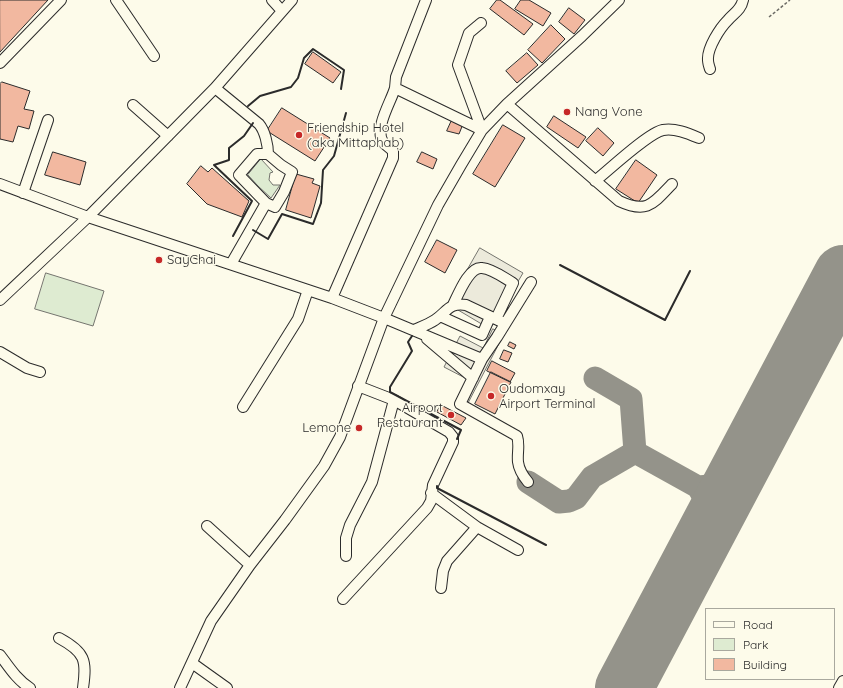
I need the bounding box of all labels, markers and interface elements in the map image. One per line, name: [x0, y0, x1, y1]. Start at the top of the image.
place label: Nang Vone: [575, 104, 643, 120]
marker: Nang Vone: [562, 107, 572, 117]
place label: Friendship Hotel (aka Mittaphab): [307, 120, 404, 151]
marker: Friendship Hotel (aka Mittaphab): [294, 130, 304, 140]
place label: SayChai: [167, 252, 216, 268]
marker: SayChai: [154, 255, 164, 265]
place label: Oudomxay Airport Terminal: [499, 381, 596, 412]
marker: Oudomxay Airport Terminal: [486, 391, 496, 401]
place label: Airport Restaurant: [377, 400, 443, 431]
marker: Airport Restaurant: [446, 410, 456, 420]
place label: Lemone: [302, 420, 351, 436]
marker: Lemone: [354, 423, 364, 433]
legend: [705, 608, 835, 680]
text: Road: [743, 617, 773, 632]
text: Park: [743, 637, 768, 652]
text: Building: [743, 657, 787, 672]

